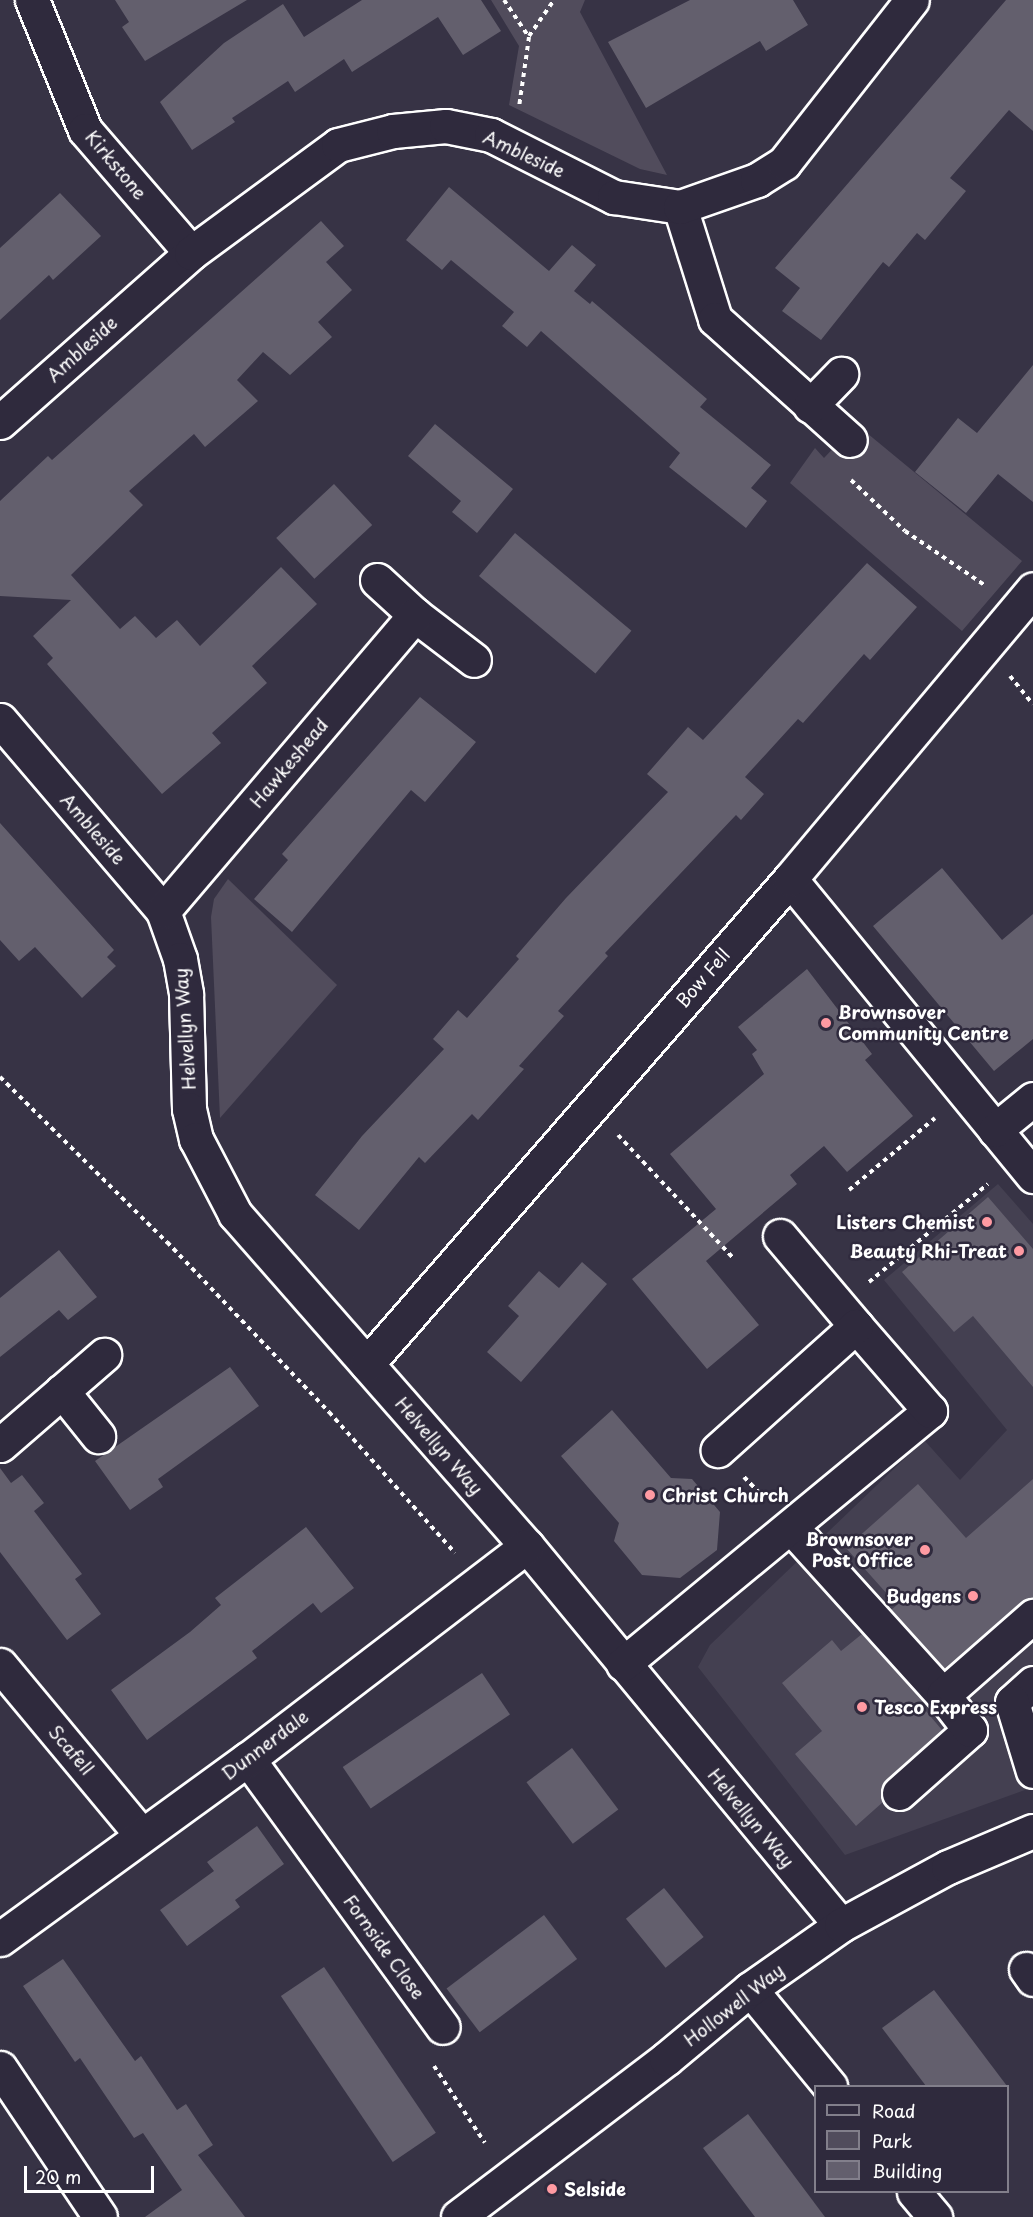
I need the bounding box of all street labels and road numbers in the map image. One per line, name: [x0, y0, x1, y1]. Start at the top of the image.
street label: Kirkstone: [81, 126, 151, 204]
street label: Ambleside: [480, 126, 568, 182]
street label: Ambleside: [42, 312, 122, 386]
street label: Hawkeshead: [246, 714, 332, 812]
street label: Ambleside: [56, 789, 130, 869]
street label: Bow Fell: [671, 944, 735, 1012]
street label: Helvellyn Way: [170, 967, 200, 1091]
street label: Helvellyn Way: [391, 1393, 487, 1499]
street label: Dunnerdale: [217, 1705, 313, 1785]
street label: Scafell: [44, 1721, 98, 1779]
street label: Helvellyn Way: [703, 1764, 799, 1872]
street label: Fornside Close: [339, 1891, 429, 2003]
street label: Hollowell Way: [679, 1959, 789, 2051]

